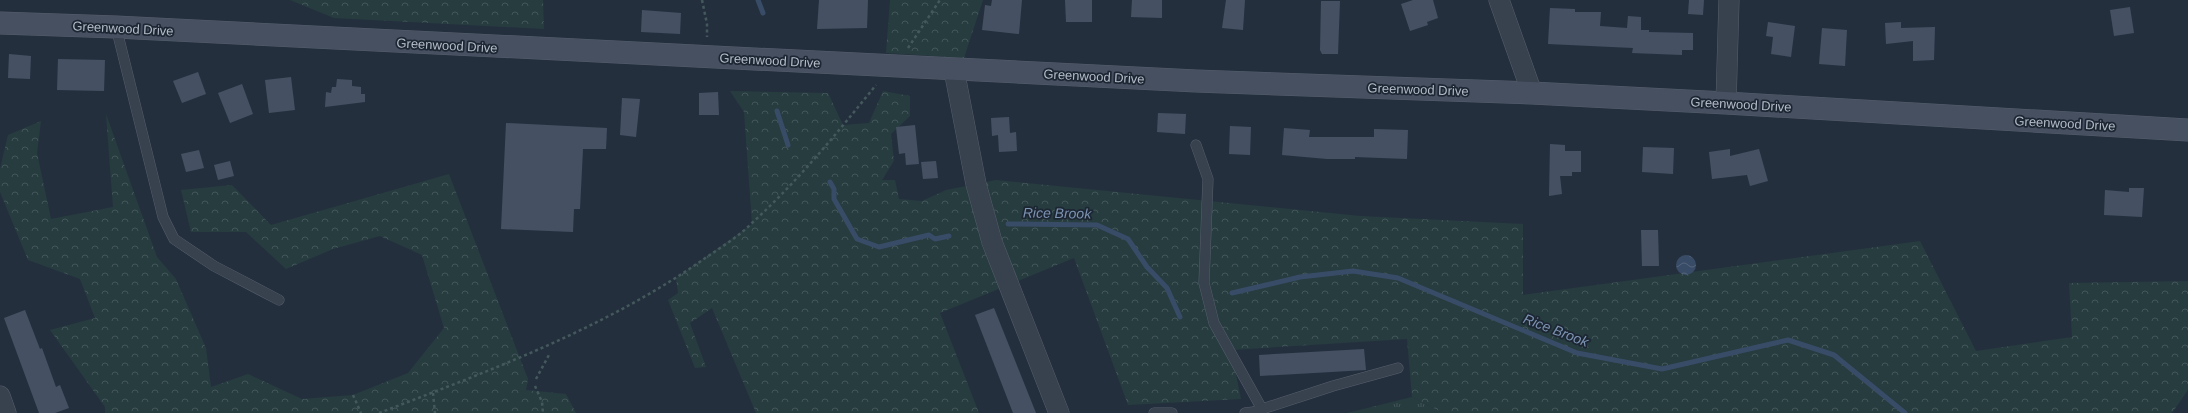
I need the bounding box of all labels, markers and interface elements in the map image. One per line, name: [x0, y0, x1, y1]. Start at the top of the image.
street label: Greenwood Drive: [72, 18, 174, 39]
street label: Greenwood Drive: [396, 35, 498, 56]
street label: Greenwood Drive: [719, 50, 821, 71]
street label: Greenwood Drive: [1043, 66, 1145, 87]
street label: Greenwood Drive: [1367, 80, 1469, 99]
street label: Greenwood Drive: [1690, 94, 1792, 115]
street label: Greenwood Drive: [2014, 113, 2116, 134]
water label: Rice Brook: [1023, 204, 1092, 222]
water label: Rice Brook: [1521, 310, 1592, 350]

